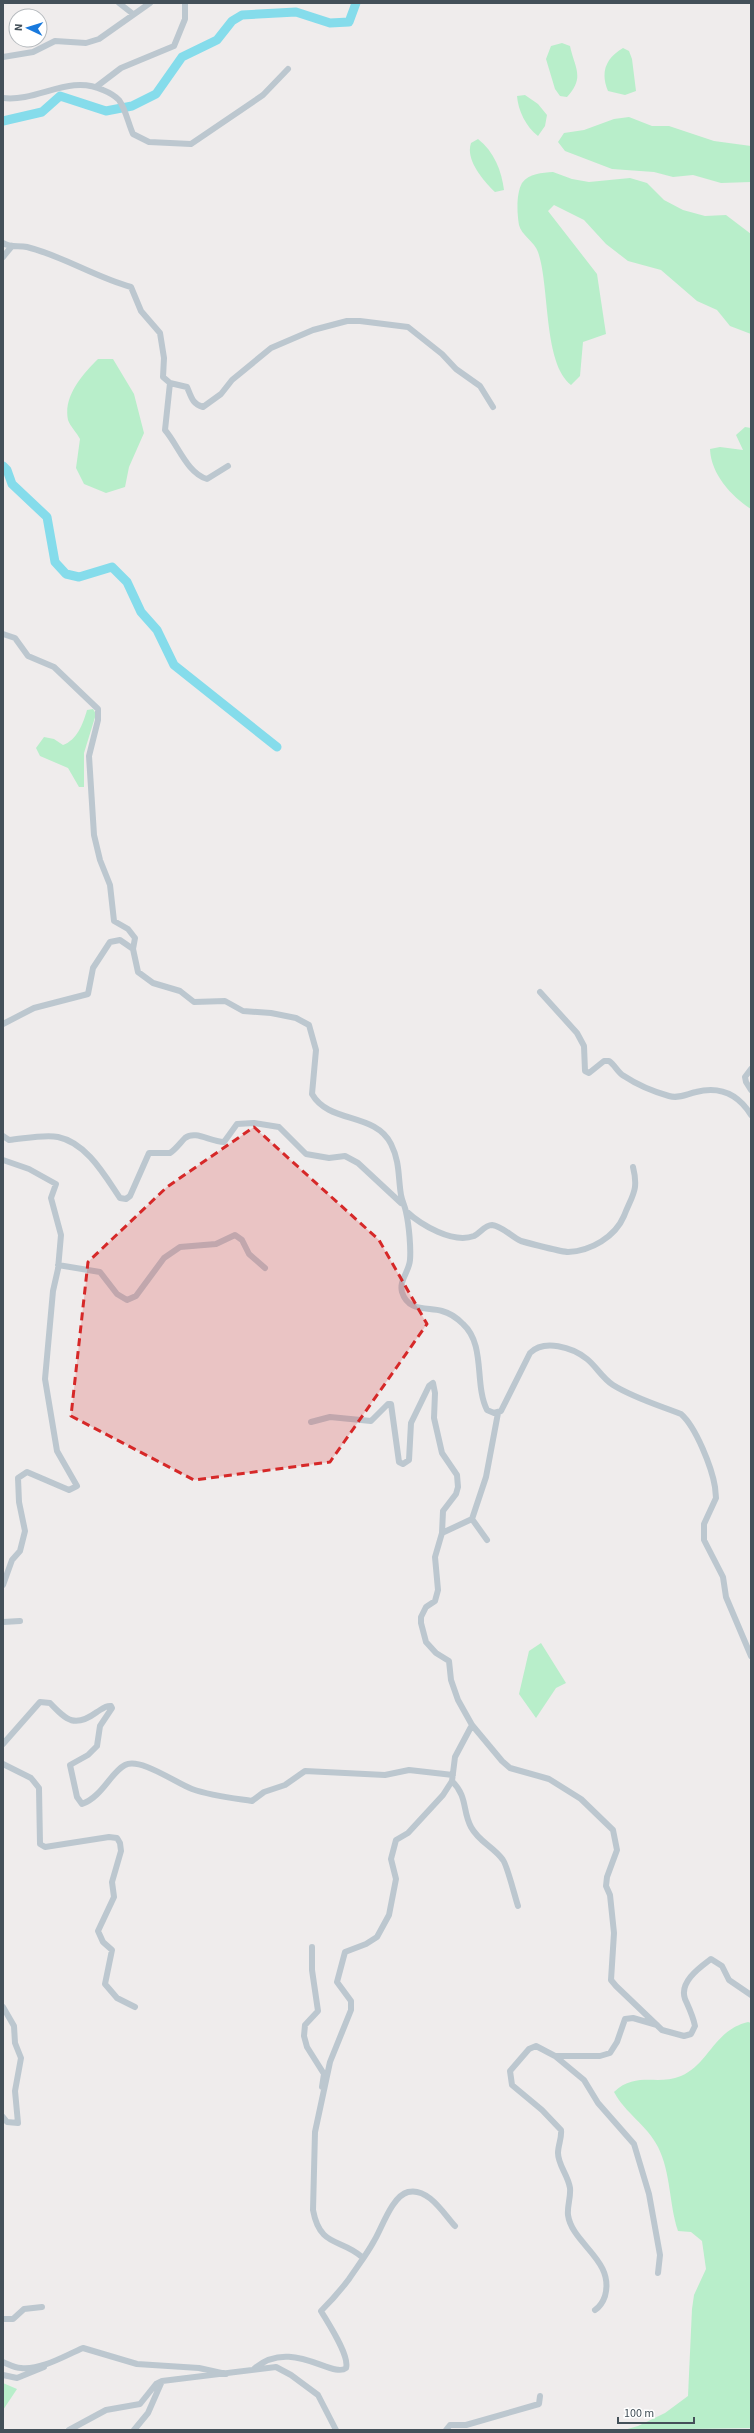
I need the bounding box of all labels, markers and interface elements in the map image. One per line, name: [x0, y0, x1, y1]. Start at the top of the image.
north arrow: [8, 8, 48, 48]
text: N: [11, 23, 26, 32]
scale bar: [618, 2399, 694, 2425]
text: 100 m: [624, 2405, 654, 2422]

